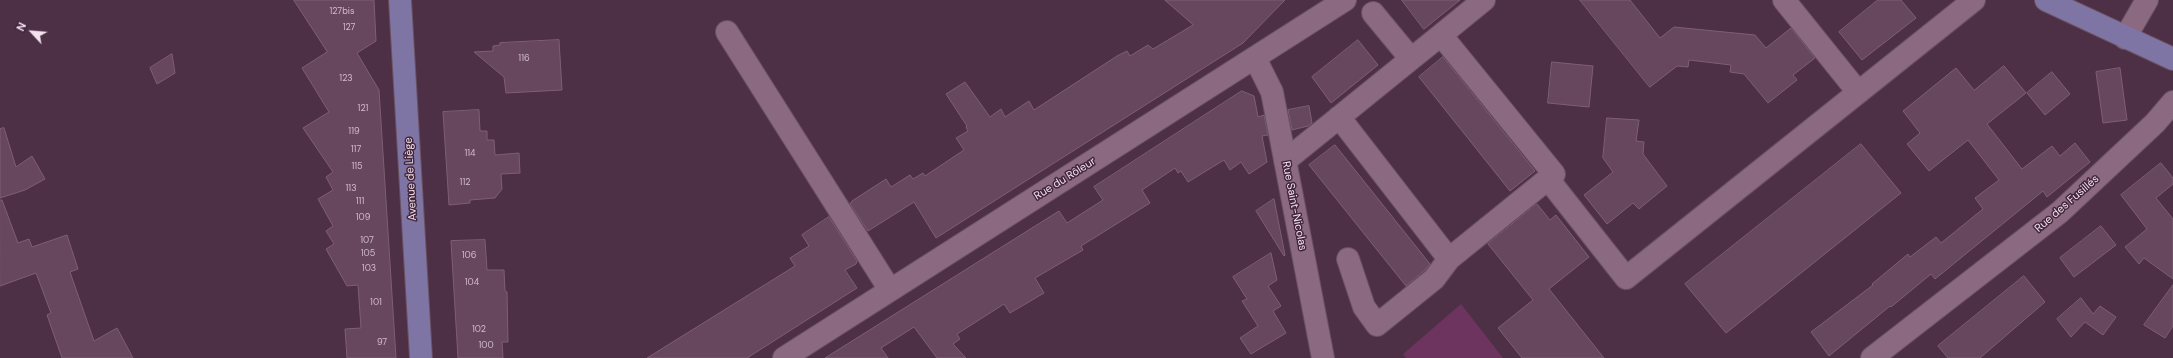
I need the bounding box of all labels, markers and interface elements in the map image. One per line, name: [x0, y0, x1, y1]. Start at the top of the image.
house number: 127bis: [330, 7, 354, 17]
north arrow: [12, 12, 52, 52]
text: N: [13, 20, 29, 33]
house number: 127: [343, 23, 355, 33]
house number: 116: [518, 54, 530, 64]
house number: 123: [339, 74, 353, 84]
house number: 121: [358, 104, 368, 114]
house number: 119: [348, 127, 360, 137]
street label: Avenue de Liège: [402, 137, 420, 221]
house number: 117: [351, 145, 361, 155]
house number: 114: [464, 149, 476, 159]
street label: Rue du Rôleur: [1032, 155, 1098, 203]
street label: Rue Saint-Nicolas: [1279, 160, 1309, 252]
house number: 115: [351, 162, 363, 172]
street label: Rue des Fusillés: [2032, 173, 2102, 235]
house number: 112: [460, 178, 470, 188]
house number: 113: [346, 184, 356, 194]
house number: 111: [356, 197, 364, 207]
house number: 109: [356, 213, 370, 223]
house number: 107: [360, 236, 374, 246]
house number: 105: [361, 249, 375, 259]
house number: 106: [462, 251, 476, 261]
house number: 103: [362, 264, 376, 274]
house number: 104: [465, 278, 479, 288]
house number: 101: [370, 298, 382, 308]
house number: 102: [472, 325, 486, 335]
house number: 97: [377, 338, 387, 348]
house number: 100: [478, 341, 494, 351]

